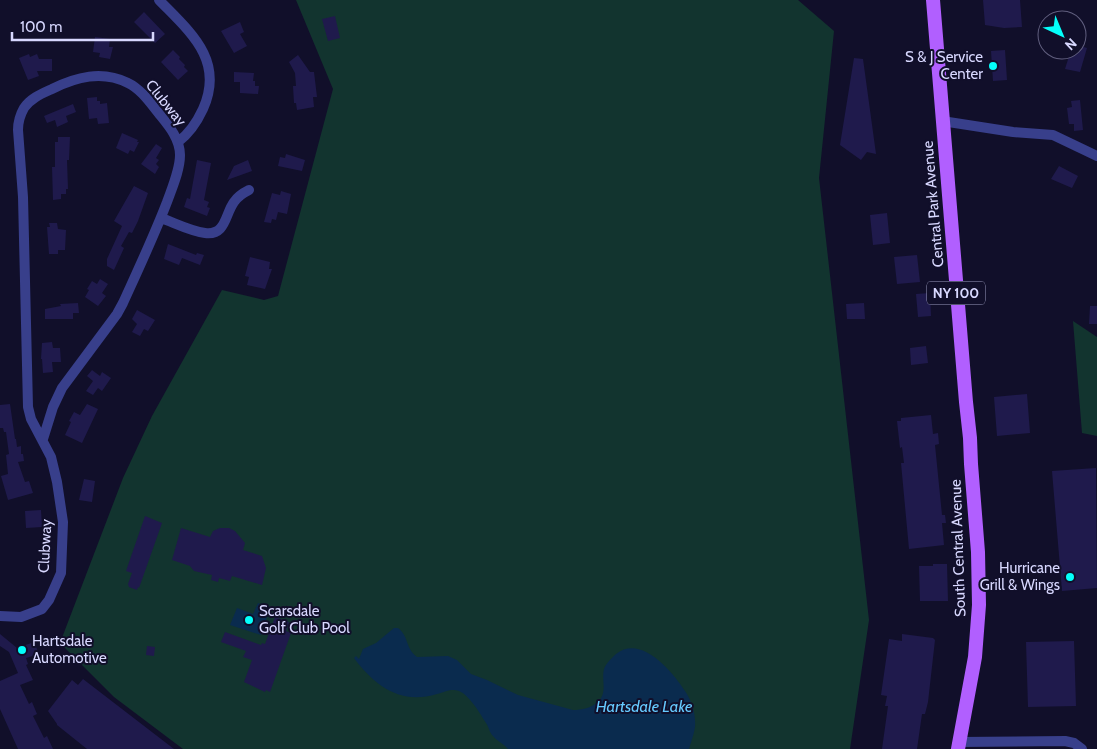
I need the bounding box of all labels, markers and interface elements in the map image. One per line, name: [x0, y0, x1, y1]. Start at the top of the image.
scale bar: [12, 10, 154, 42]
north arrow: [1037, 10, 1087, 60]
text: 100 m: [20, 18, 62, 36]
text: N: [1061, 34, 1081, 54]
place label: S & J Service Center: [905, 48, 983, 83]
marker: S & J Service Center: [987, 60, 999, 72]
street label: Clubway: [142, 76, 190, 130]
street label: Central Park Avenue: [918, 140, 947, 268]
road number: NY 100: [927, 282, 985, 304]
street label: South Central Avenue: [947, 479, 969, 617]
street label: Clubway: [35, 518, 55, 574]
place label: Hurricane Grill & Wings: [980, 559, 1060, 594]
marker: Hurricane Grill & Wings: [1064, 571, 1076, 583]
place label: Scarsdale Golf Club Pool: [259, 602, 350, 637]
marker: Scarsdale Golf Club Pool: [243, 614, 255, 626]
place label: Hartsdale Automotive: [32, 632, 107, 667]
marker: Hartsdale Automotive: [16, 644, 28, 656]
water label: Hartsdale Lake: [596, 697, 692, 716]

